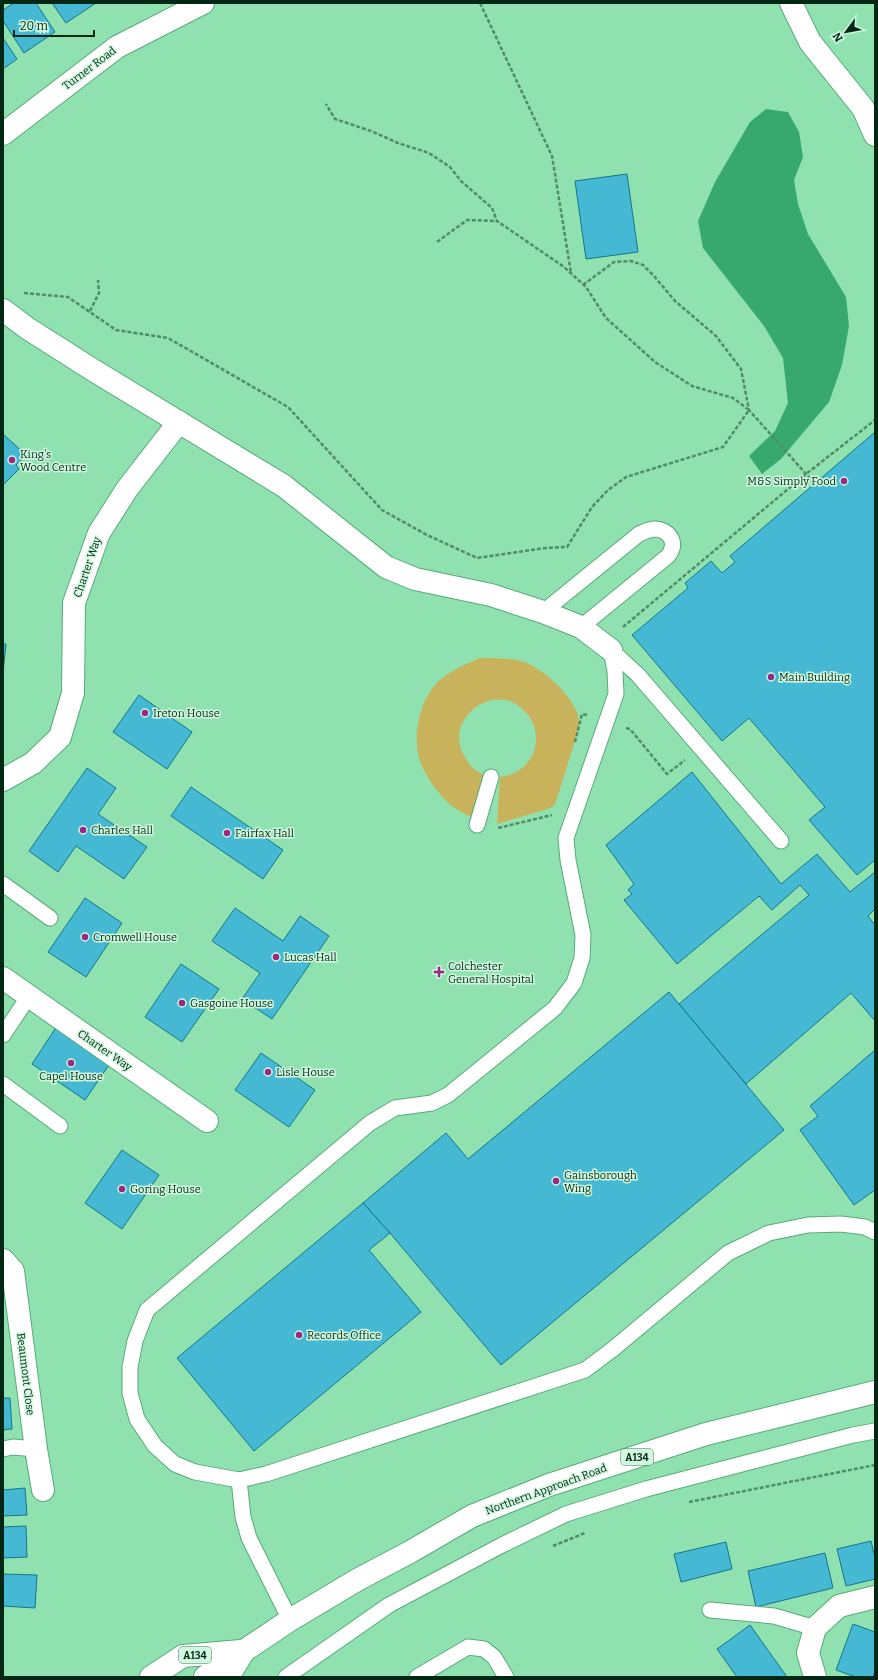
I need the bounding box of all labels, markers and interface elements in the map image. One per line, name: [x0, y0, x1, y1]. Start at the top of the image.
scale bar: [14, 12, 94, 38]
north arrow: [826, 12, 866, 52]
text: 20 m: [20, 19, 49, 33]
text: N: [830, 30, 846, 44]
street label: Turner Road: [60, 44, 119, 93]
place label: King's Wood Centre: [20, 448, 86, 474]
marker: King's Wood Centre: [7, 455, 17, 465]
place label: M&S Simply Food: [747, 475, 836, 488]
marker: M&S Simply Food: [839, 476, 849, 486]
street label: Charter Way: [71, 535, 104, 599]
place label: Main Building: [779, 671, 850, 684]
marker: Main Building: [766, 672, 776, 682]
place label: Ireton House: [153, 707, 220, 720]
marker: Ireton House: [140, 708, 150, 718]
place label: Charles Hall: [91, 824, 153, 837]
marker: Charles Hall: [78, 825, 88, 835]
place label: Fairfax Hall: [235, 827, 294, 840]
marker: Fairfax Hall: [222, 828, 232, 838]
place label: Cromwell House: [93, 931, 177, 944]
marker: Cromwell House: [80, 932, 90, 942]
place label: Lucas Hall: [284, 951, 337, 964]
marker: Lucas Hall: [271, 952, 281, 962]
place label: Colchester General Hospital: [448, 960, 534, 986]
marker: Colchester General Hospital: [433, 966, 445, 978]
place label: Gasgoine House: [190, 997, 273, 1010]
marker: Gasgoine House: [177, 998, 187, 1008]
street label: Charter Way: [75, 1027, 134, 1074]
marker: Capel House: [66, 1058, 76, 1068]
place label: Lisle House: [276, 1066, 335, 1079]
marker: Lisle House: [263, 1067, 273, 1077]
place label: Capel House: [39, 1070, 103, 1083]
place label: Gainsborough Wing: [564, 1169, 637, 1195]
marker: Gainsborough Wing: [551, 1176, 561, 1186]
place label: Goring House: [130, 1183, 201, 1196]
marker: Goring House: [117, 1184, 127, 1194]
place label: Records Office: [307, 1329, 381, 1342]
marker: Records Office: [294, 1330, 304, 1340]
street label: Beaumont Close: [14, 1332, 37, 1416]
road number: A134: [621, 1449, 653, 1465]
street label: Northern Approach Road: [484, 1461, 609, 1518]
road number: A134: [179, 1647, 211, 1663]

